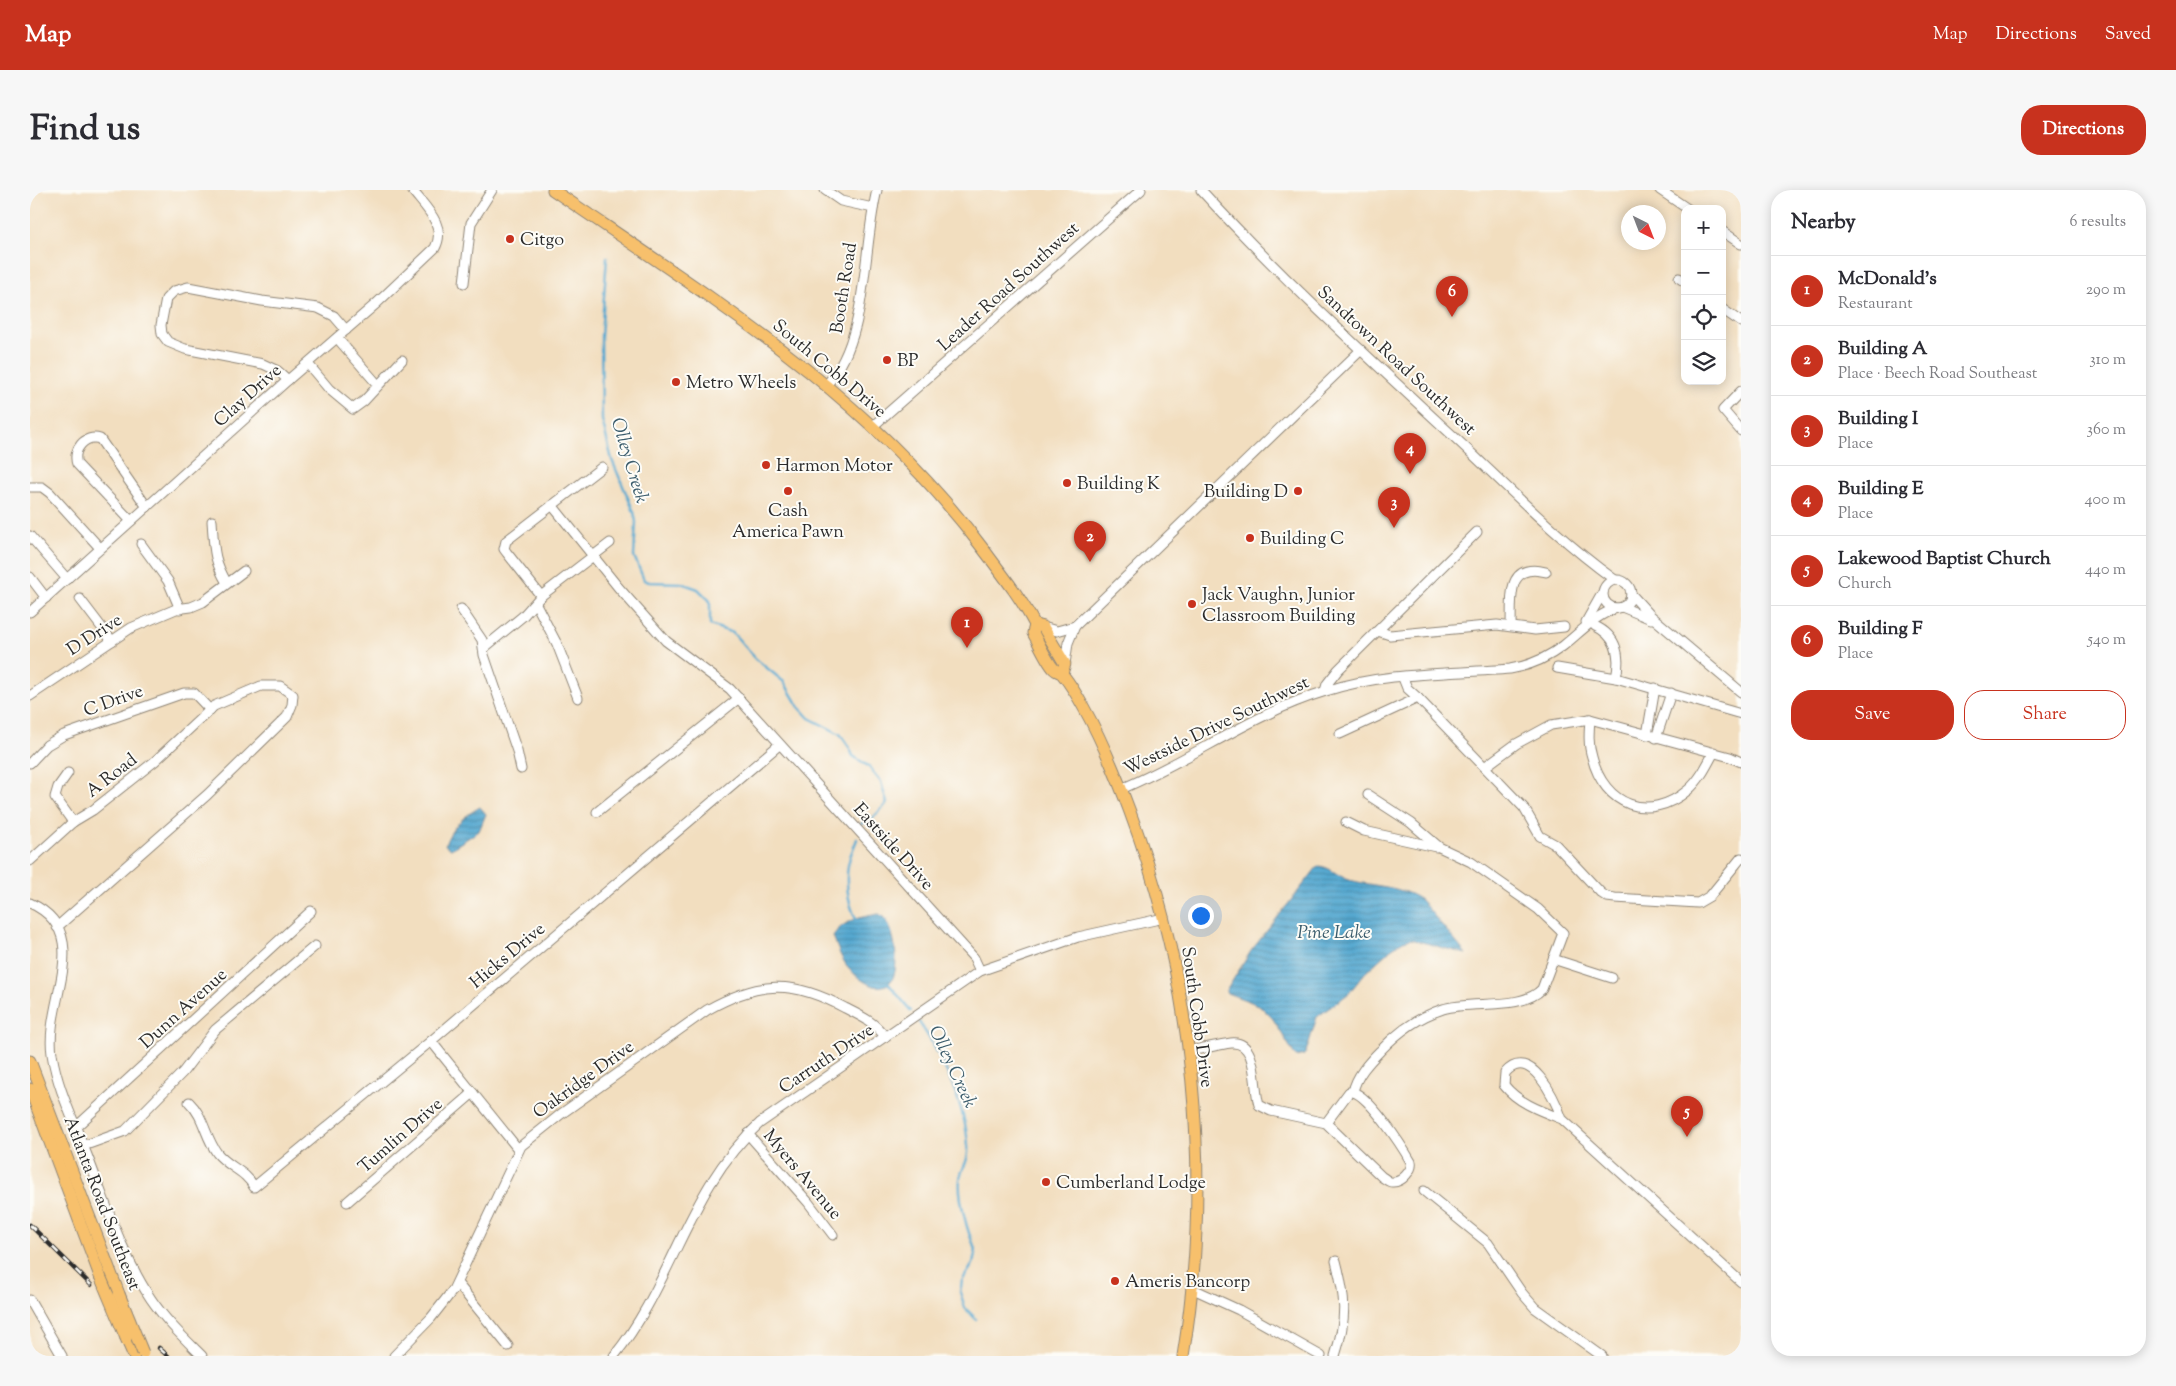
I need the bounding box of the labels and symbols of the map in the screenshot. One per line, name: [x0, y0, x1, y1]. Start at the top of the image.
north arrow: [1621, 205, 1666, 250]
street label: Leader Road Southwest: [933, 217, 1086, 358]
place label: Citgo: [520, 228, 564, 254]
marker: Citgo: [504, 233, 516, 245]
street label: Booth Road: [825, 241, 865, 336]
pin: 6: [1436, 276, 1468, 317]
street label: Sandtown Road Southwest: [1310, 281, 1481, 442]
street label: South Cobb Drive: [766, 314, 891, 425]
place label: BP: [897, 349, 919, 375]
marker: BP: [881, 354, 893, 366]
street label: Clay Drive: [209, 359, 288, 434]
place label: Metro Wheels: [686, 371, 796, 397]
marker: Metro Wheels: [670, 376, 682, 388]
water label: Olley Creek: [603, 415, 655, 507]
pin: 4: [1394, 433, 1426, 474]
place label: Harmon Motor: [776, 454, 893, 480]
marker: Harmon Motor: [760, 459, 772, 471]
place label: Building K: [1077, 472, 1160, 498]
marker: Building K: [1061, 477, 1073, 489]
place label: Building D: [1204, 480, 1288, 506]
marker: Cash America Pawn: [782, 485, 794, 497]
marker: Building D: [1292, 485, 1304, 497]
pin: 3: [1378, 487, 1410, 528]
place label: Cash America Pawn: [732, 499, 844, 546]
pin: 2: [1074, 521, 1106, 562]
place label: Building C: [1260, 527, 1345, 553]
marker: Building C: [1244, 532, 1256, 544]
place label: Jack Vaughn, Junior Classroom Building: [1201, 583, 1356, 630]
marker: Jack Vaughn, Junior Classroom Building: [1186, 598, 1198, 610]
pin: 1: [951, 607, 983, 648]
street label: D Drive: [62, 608, 128, 663]
street label: Westside Drive Southwest: [1120, 671, 1314, 783]
street label: C Drive: [80, 679, 147, 725]
street label: A Road: [81, 748, 143, 805]
street label: Eastside Drive: [846, 798, 939, 897]
your location: [1188, 903, 1214, 929]
street label: Hicks Drive: [465, 917, 552, 996]
water label: Pine Lake: [1297, 920, 1371, 947]
street label: South Cobb Drive: [1173, 945, 1219, 1089]
street label: Dunn Avenue: [135, 963, 234, 1056]
street label: Carruth Drive: [774, 1018, 880, 1101]
water label: Olley Creek: [921, 1021, 983, 1113]
street label: Oakridge Drive: [528, 1035, 640, 1126]
street label: Tumlin Drive: [353, 1093, 449, 1181]
pin: 5: [1671, 1096, 1703, 1137]
street label: Atlanta Road Southeast: [56, 1113, 146, 1294]
street label: Myers Avenue: [756, 1124, 847, 1226]
place label: Cumberland Lodge: [1056, 1171, 1206, 1197]
marker: Cumberland Lodge: [1040, 1176, 1052, 1188]
place label: Ameris Bancorp: [1125, 1270, 1250, 1296]
marker: Ameris Bancorp: [1109, 1275, 1121, 1287]

